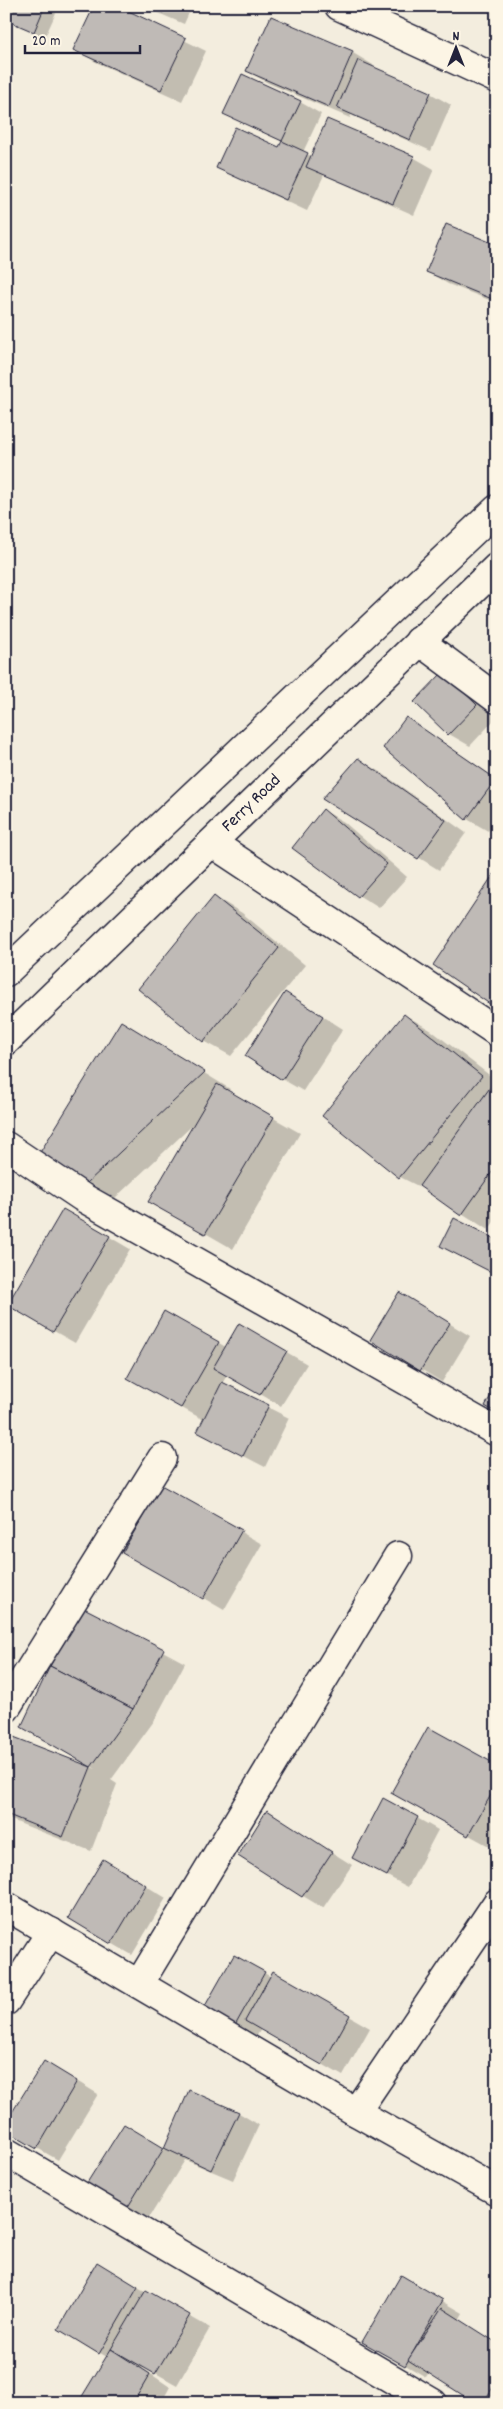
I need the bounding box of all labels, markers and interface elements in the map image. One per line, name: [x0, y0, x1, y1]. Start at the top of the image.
scale bar: [25, 22, 140, 54]
north arrow: [430, 22, 480, 72]
text: N: [453, 27, 460, 47]
text: 20 m: [32, 31, 60, 53]
street label: Ferry Road: [217, 769, 287, 839]

